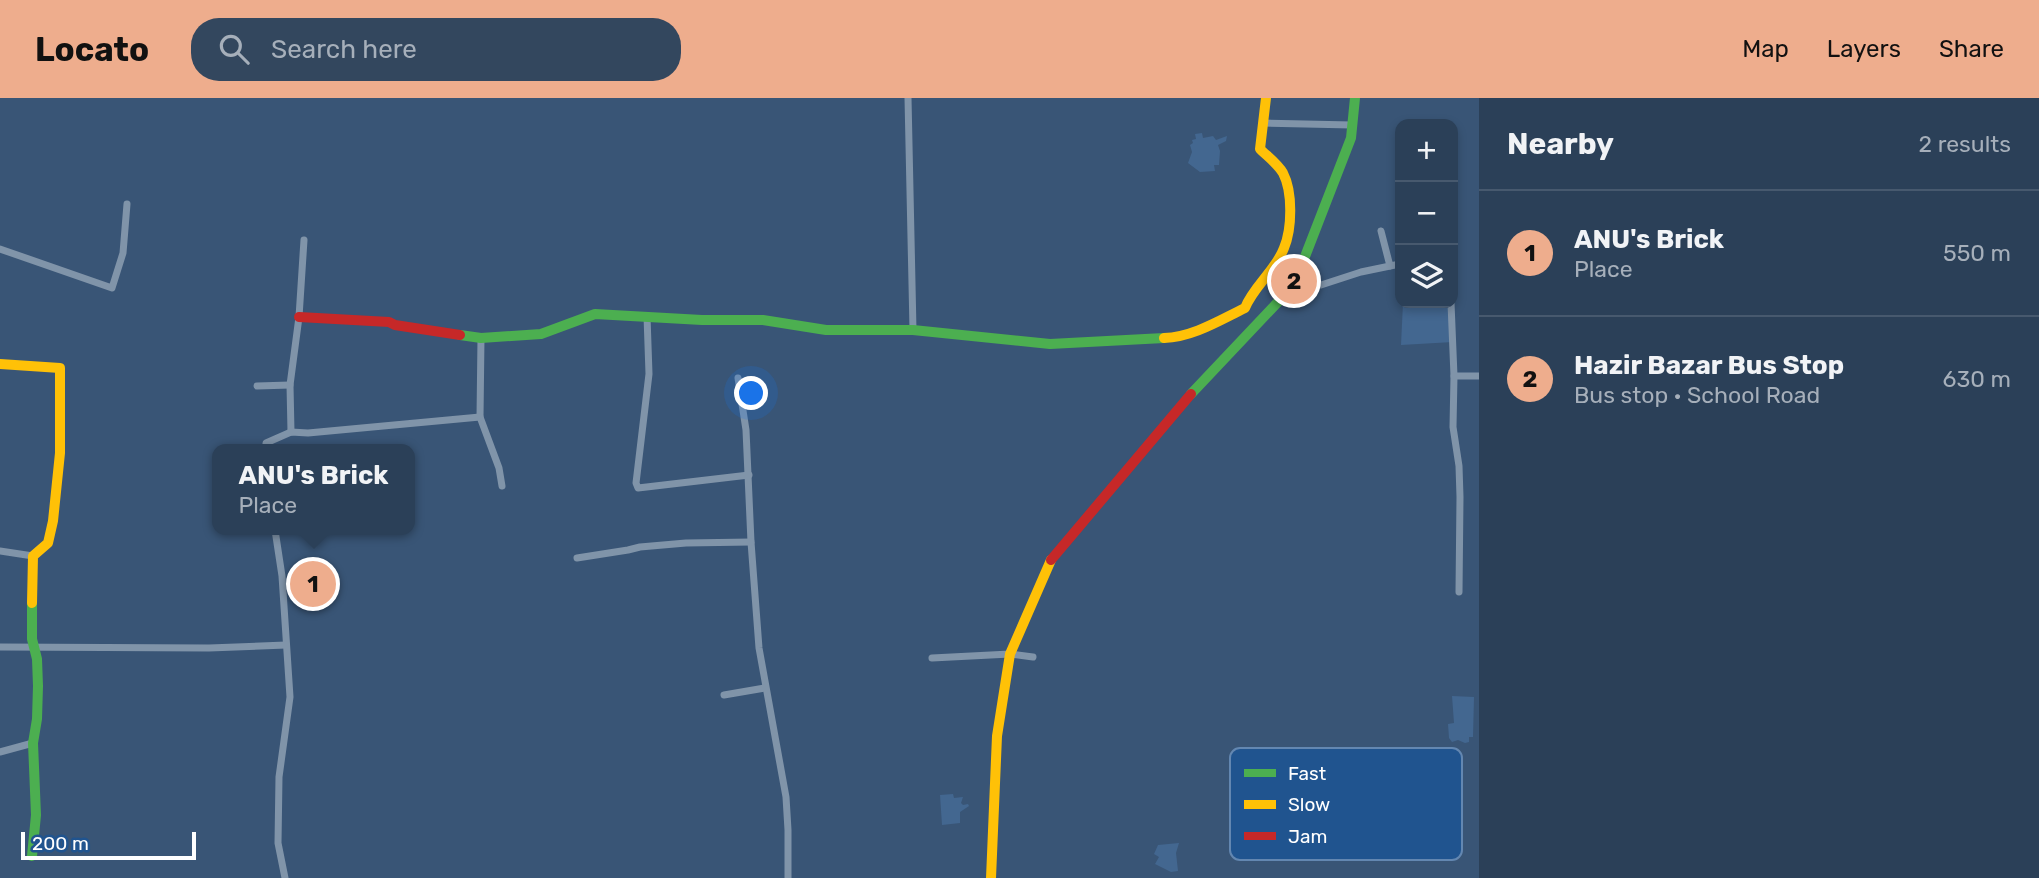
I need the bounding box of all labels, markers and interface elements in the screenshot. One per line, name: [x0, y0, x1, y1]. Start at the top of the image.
search box: [191, 18, 681, 81]
text: Locato: [35, 30, 149, 69]
icon: search: [215, 30, 253, 68]
text: Search here: [271, 34, 417, 65]
text: Map: [1742, 35, 1789, 63]
text: Layers: [1827, 35, 1901, 63]
text: Share: [1939, 35, 2004, 63]
map controls: [1395, 119, 1458, 308]
button: +: [1395, 119, 1458, 182]
text: Nearby: [1507, 126, 1614, 162]
text: 2 results: [1919, 130, 2011, 158]
button: −: [1395, 182, 1458, 245]
text: ANU's Brick: [1574, 224, 1724, 255]
text: 1: [1524, 239, 1536, 267]
text: 550 m: [1943, 239, 2011, 267]
button: layers: [1395, 245, 1458, 308]
pin: 2: [1271, 255, 1317, 307]
text: Place: [1574, 255, 1633, 283]
text: Hazir Bazar Bus Stop: [1574, 350, 1844, 381]
text: 2: [1523, 365, 1537, 393]
text: 630 m: [1943, 365, 2011, 393]
your location: [734, 376, 768, 410]
text: Bus stop · School Road: [1574, 381, 1820, 409]
popup: [212, 444, 415, 535]
text: ANU's Brick: [238, 460, 389, 491]
text: Place: [238, 491, 297, 519]
pin: 1: [290, 558, 336, 610]
legend: [1230, 748, 1462, 860]
text: Fast: [1288, 762, 1327, 785]
text: Slow: [1288, 793, 1330, 816]
text: Jam: [1288, 825, 1327, 848]
scale bar: [21, 829, 196, 861]
text: 200 m: [32, 832, 89, 855]

